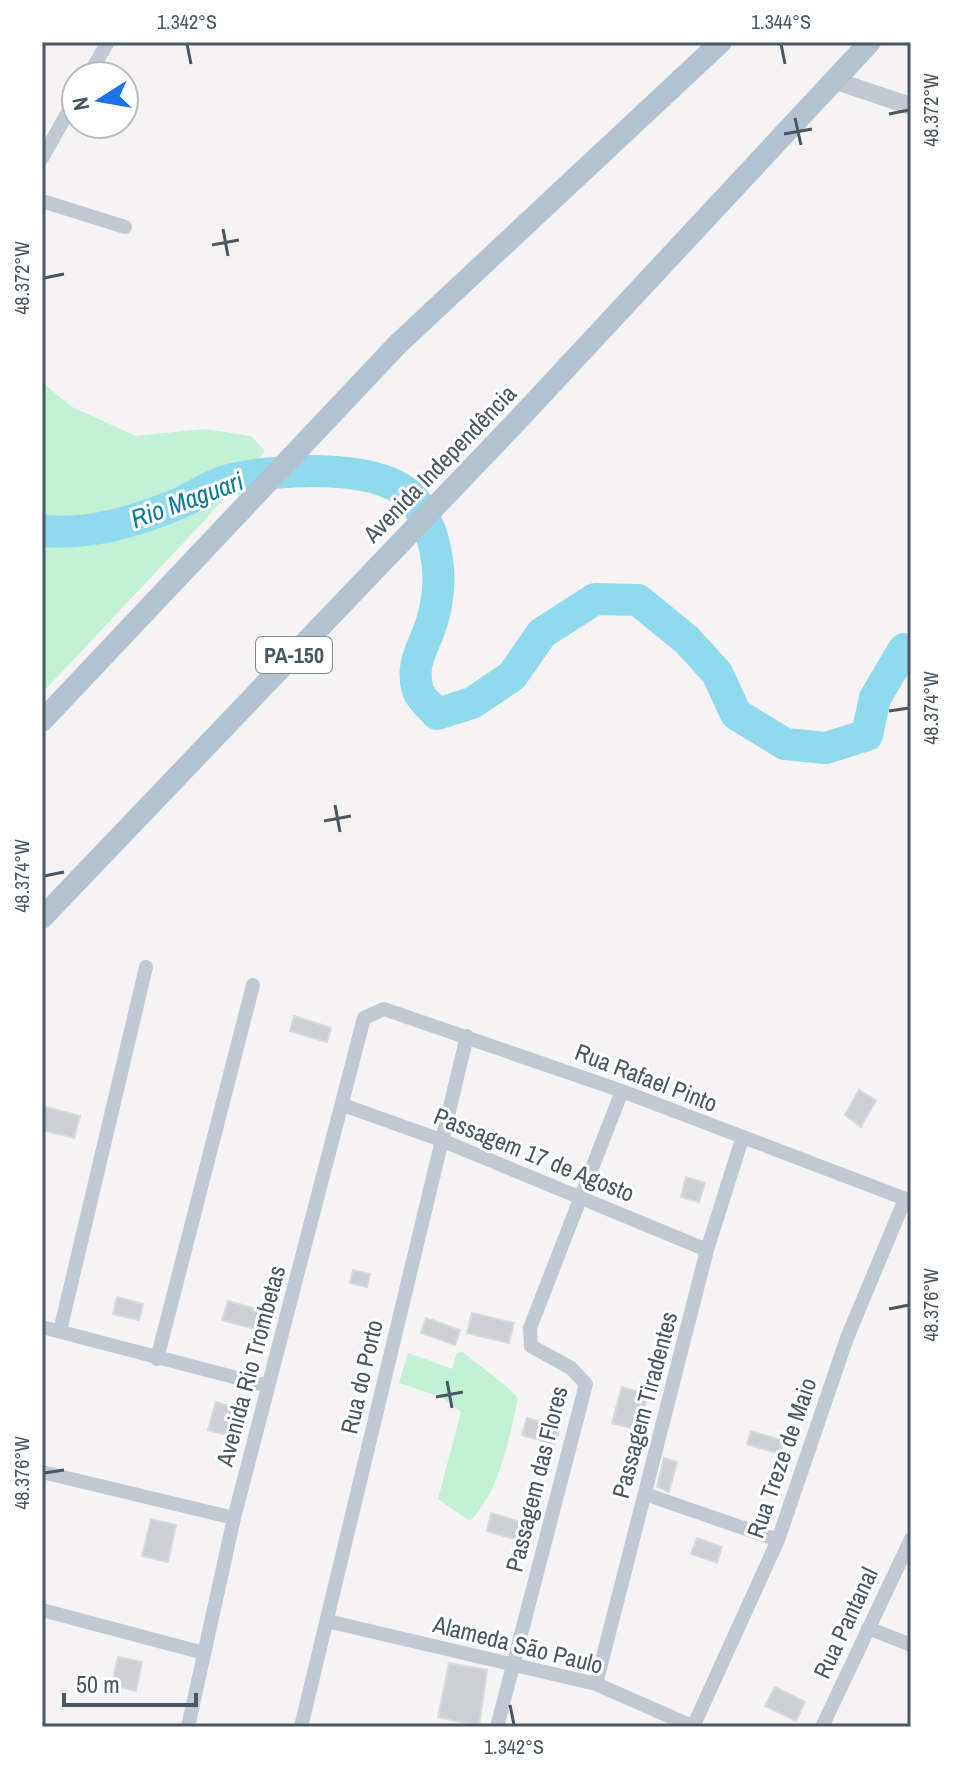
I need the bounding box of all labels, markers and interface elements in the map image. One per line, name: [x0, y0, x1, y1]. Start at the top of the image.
text: 1.342°S: [157, 8, 217, 35]
text: 1.344°S: [751, 8, 811, 35]
north arrow: [60, 60, 140, 140]
text: 48.372°W: [917, 73, 944, 147]
text: N: [64, 95, 96, 113]
text: 48.372°W: [8, 241, 35, 315]
street label: Avenida Independência: [355, 377, 523, 550]
water label: Rio Maguari: [126, 463, 248, 536]
road number: PA-150: [256, 637, 332, 673]
text: 48.374°W: [917, 671, 944, 745]
text: 48.374°W: [8, 839, 35, 913]
street label: Rua Rafael Pinto: [571, 1035, 722, 1119]
street label: Passagem 17 de Agosto: [429, 1099, 639, 1209]
street label: Avenida Rio Trombetas: [208, 1262, 292, 1471]
text: 48.376°W: [917, 1268, 944, 1342]
street label: Passagem Tiradentes: [604, 1308, 684, 1501]
street label: Rua do Porto: [332, 1317, 390, 1437]
street label: Rua Treze de Maio: [739, 1373, 823, 1542]
street label: Passagem das Flores: [497, 1383, 575, 1575]
text: 48.376°W: [8, 1436, 35, 1510]
street label: Rua Pantanal: [805, 1562, 885, 1683]
street label: Alameda São Paulo: [429, 1607, 607, 1681]
scale bar: [64, 1657, 196, 1707]
text: 50 m: [76, 1668, 120, 1700]
text: 1.342°S: [484, 1733, 544, 1760]

